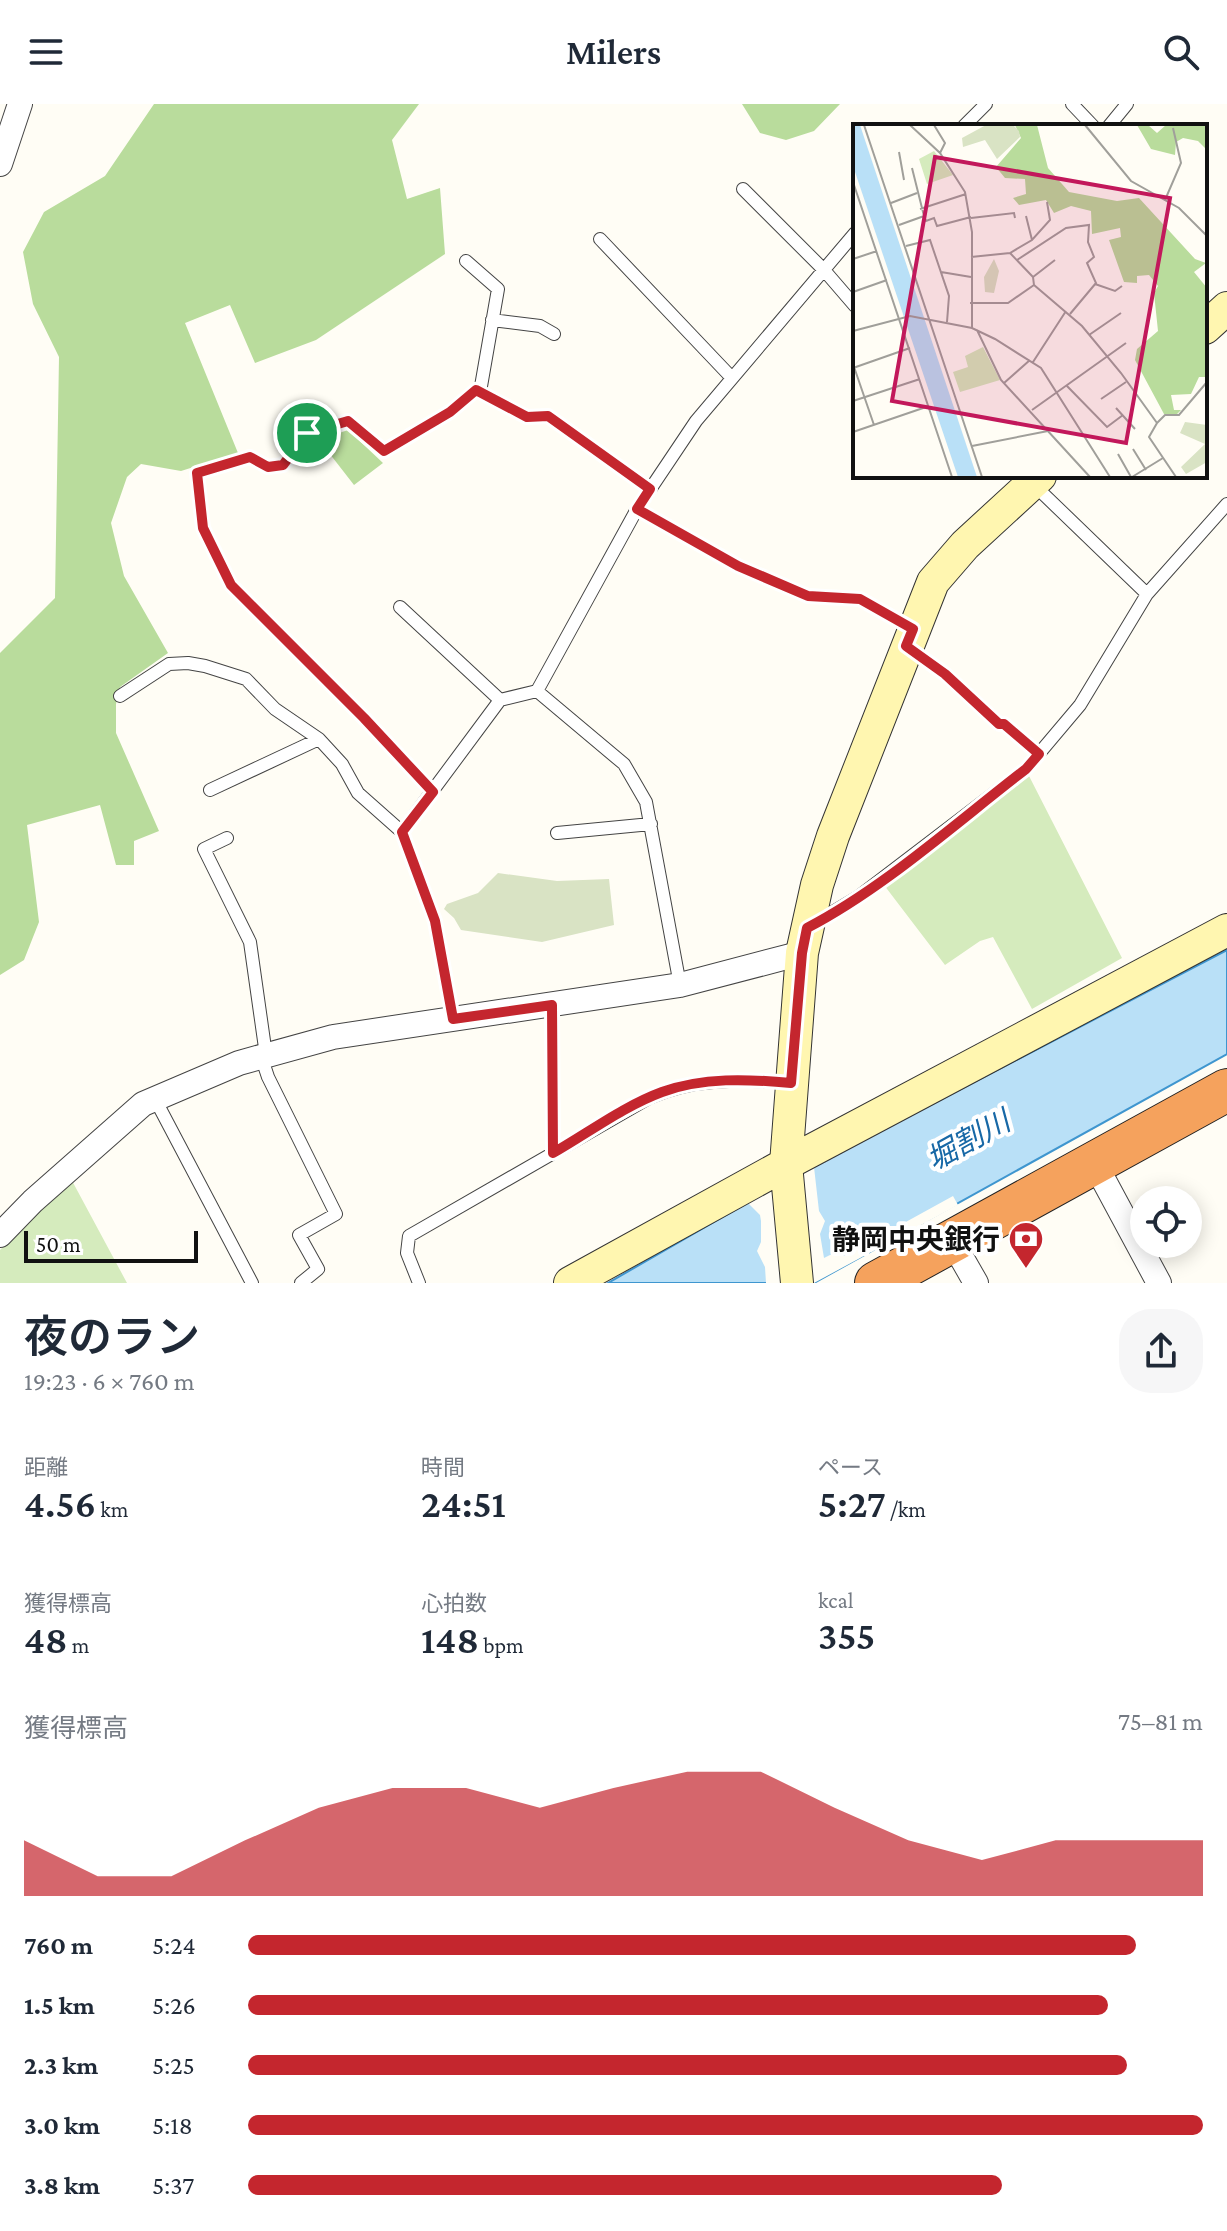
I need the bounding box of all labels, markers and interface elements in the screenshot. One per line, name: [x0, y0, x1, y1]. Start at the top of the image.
icon: menu: [24, 30, 68, 74]
icon: search: [1159, 30, 1203, 74]
text: Milers: [566, 32, 661, 72]
inset map: [853, 124, 1207, 478]
pin: [273, 399, 341, 467]
icon: arrive: [285, 411, 329, 455]
water label: 堀割川: [921, 1102, 1018, 1176]
map controls: [1130, 1186, 1202, 1258]
button: locate: [1130, 1186, 1202, 1258]
bank icon: 静岡中央銀行: [1007, 1220, 1045, 1270]
place label: 静岡中央銀行: [832, 1224, 1000, 1255]
scale bar: [24, 1227, 198, 1263]
text: 50 m: [36, 1232, 81, 1257]
button: share: [1119, 1309, 1203, 1393]
text: 夜のラン: [24, 1313, 200, 1361]
text: 19:23 · 6 × 760 m: [24, 1367, 195, 1396]
text: 距離: [24, 1455, 68, 1480]
text: 時間: [421, 1455, 465, 1480]
text: ペース: [818, 1455, 883, 1480]
text: 4.56: [24, 1481, 96, 1526]
text: 24:51: [421, 1481, 506, 1526]
text: 5:27: [818, 1481, 886, 1526]
text: km: [96, 1497, 128, 1522]
text: /km: [886, 1497, 926, 1522]
text: kcal: [818, 1588, 853, 1613]
text: 獲得標高: [24, 1591, 112, 1616]
text: 心拍数: [421, 1591, 487, 1616]
text: 355: [818, 1613, 875, 1658]
text: 48: [24, 1617, 68, 1662]
text: 148: [421, 1617, 479, 1662]
text: m: [68, 1633, 90, 1658]
text: bpm: [479, 1633, 524, 1658]
text: 75–81 m: [1118, 1707, 1203, 1736]
text: 獲得標高: [24, 1714, 128, 1743]
text: 760 m: [24, 1931, 93, 1960]
text: 5:24: [152, 1931, 196, 1960]
text: 1.5 km: [24, 1991, 95, 2020]
text: 5:26: [152, 1991, 196, 2020]
text: 2.3 km: [24, 2051, 98, 2080]
text: 5:25: [152, 2051, 195, 2080]
text: 3.0 km: [24, 2111, 100, 2140]
text: 5:18: [152, 2111, 193, 2140]
text: 3.8 km: [24, 2171, 100, 2200]
text: 5:37: [152, 2171, 194, 2200]

